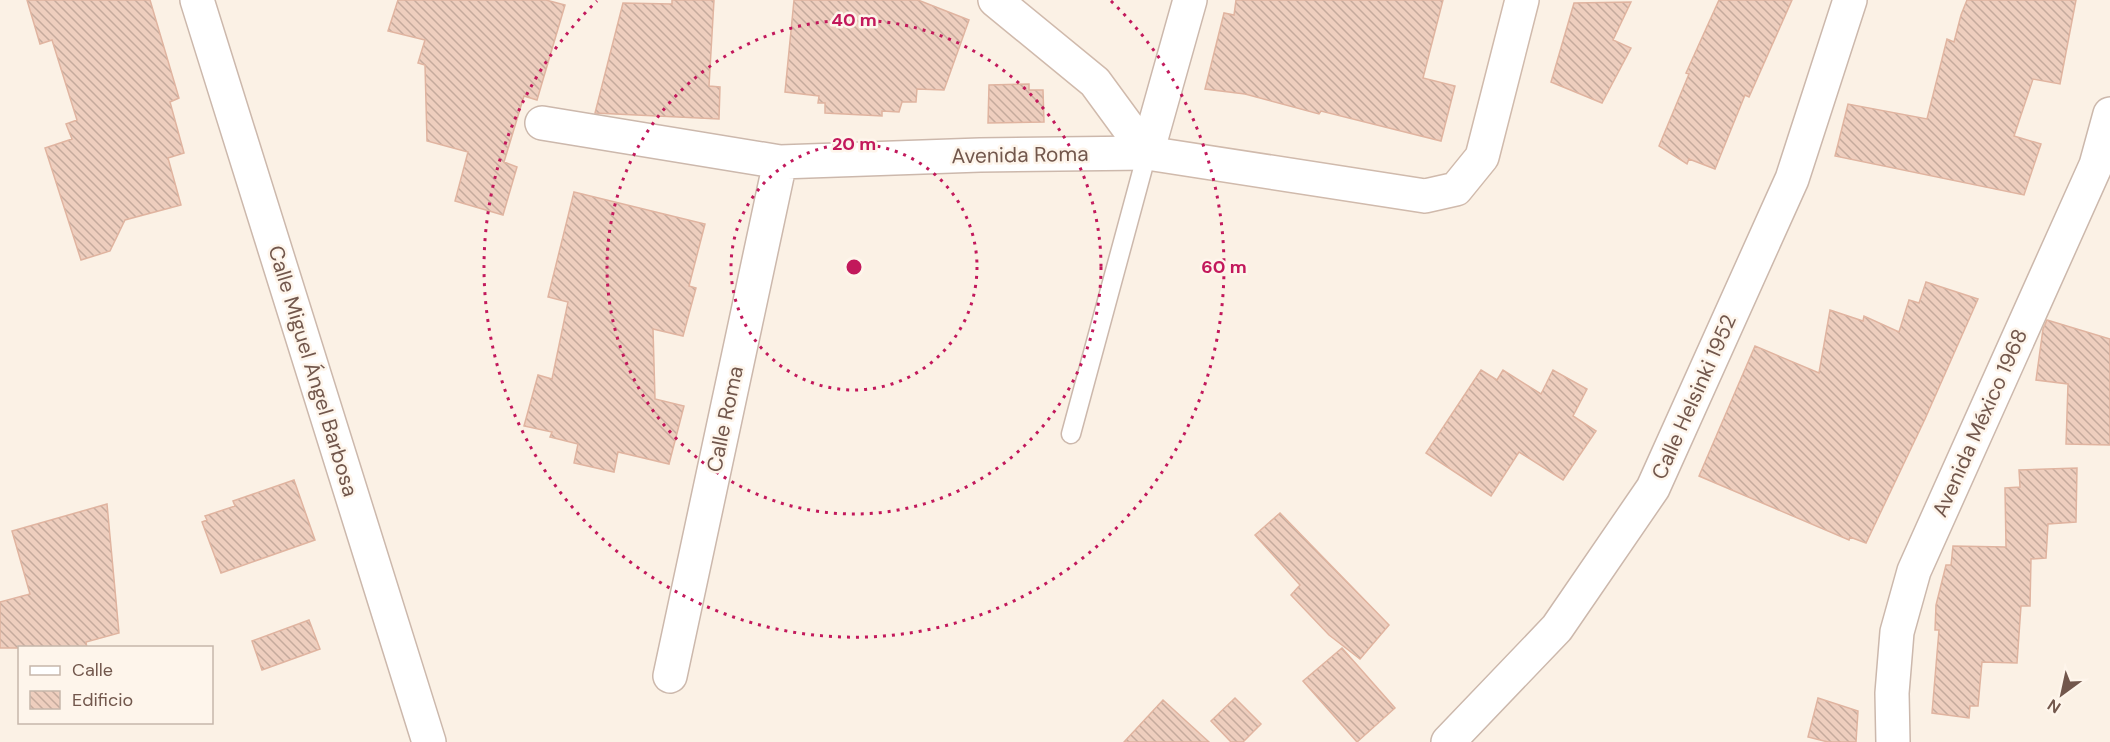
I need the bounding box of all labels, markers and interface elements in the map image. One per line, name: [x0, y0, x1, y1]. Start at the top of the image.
text: 40 m: [831, 8, 877, 32]
text: 20 m: [832, 132, 876, 156]
street label: Avenida Roma: [951, 140, 1089, 170]
street label: Calle Miguel Ángel Barbosa: [261, 242, 365, 500]
text: 60 m: [1201, 255, 1247, 279]
centre of rings: [844, 257, 864, 277]
street label: Calle Helsinki 1952: [1645, 310, 1743, 484]
street label: Avenida México 1968: [1926, 325, 2034, 521]
street label: Calle Roma: [700, 363, 750, 475]
legend: [18, 646, 213, 724]
text: Calle: [72, 658, 113, 682]
north arrow: [2032, 664, 2092, 724]
text: Edificio: [72, 688, 133, 712]
text: N: [2043, 694, 2065, 718]

